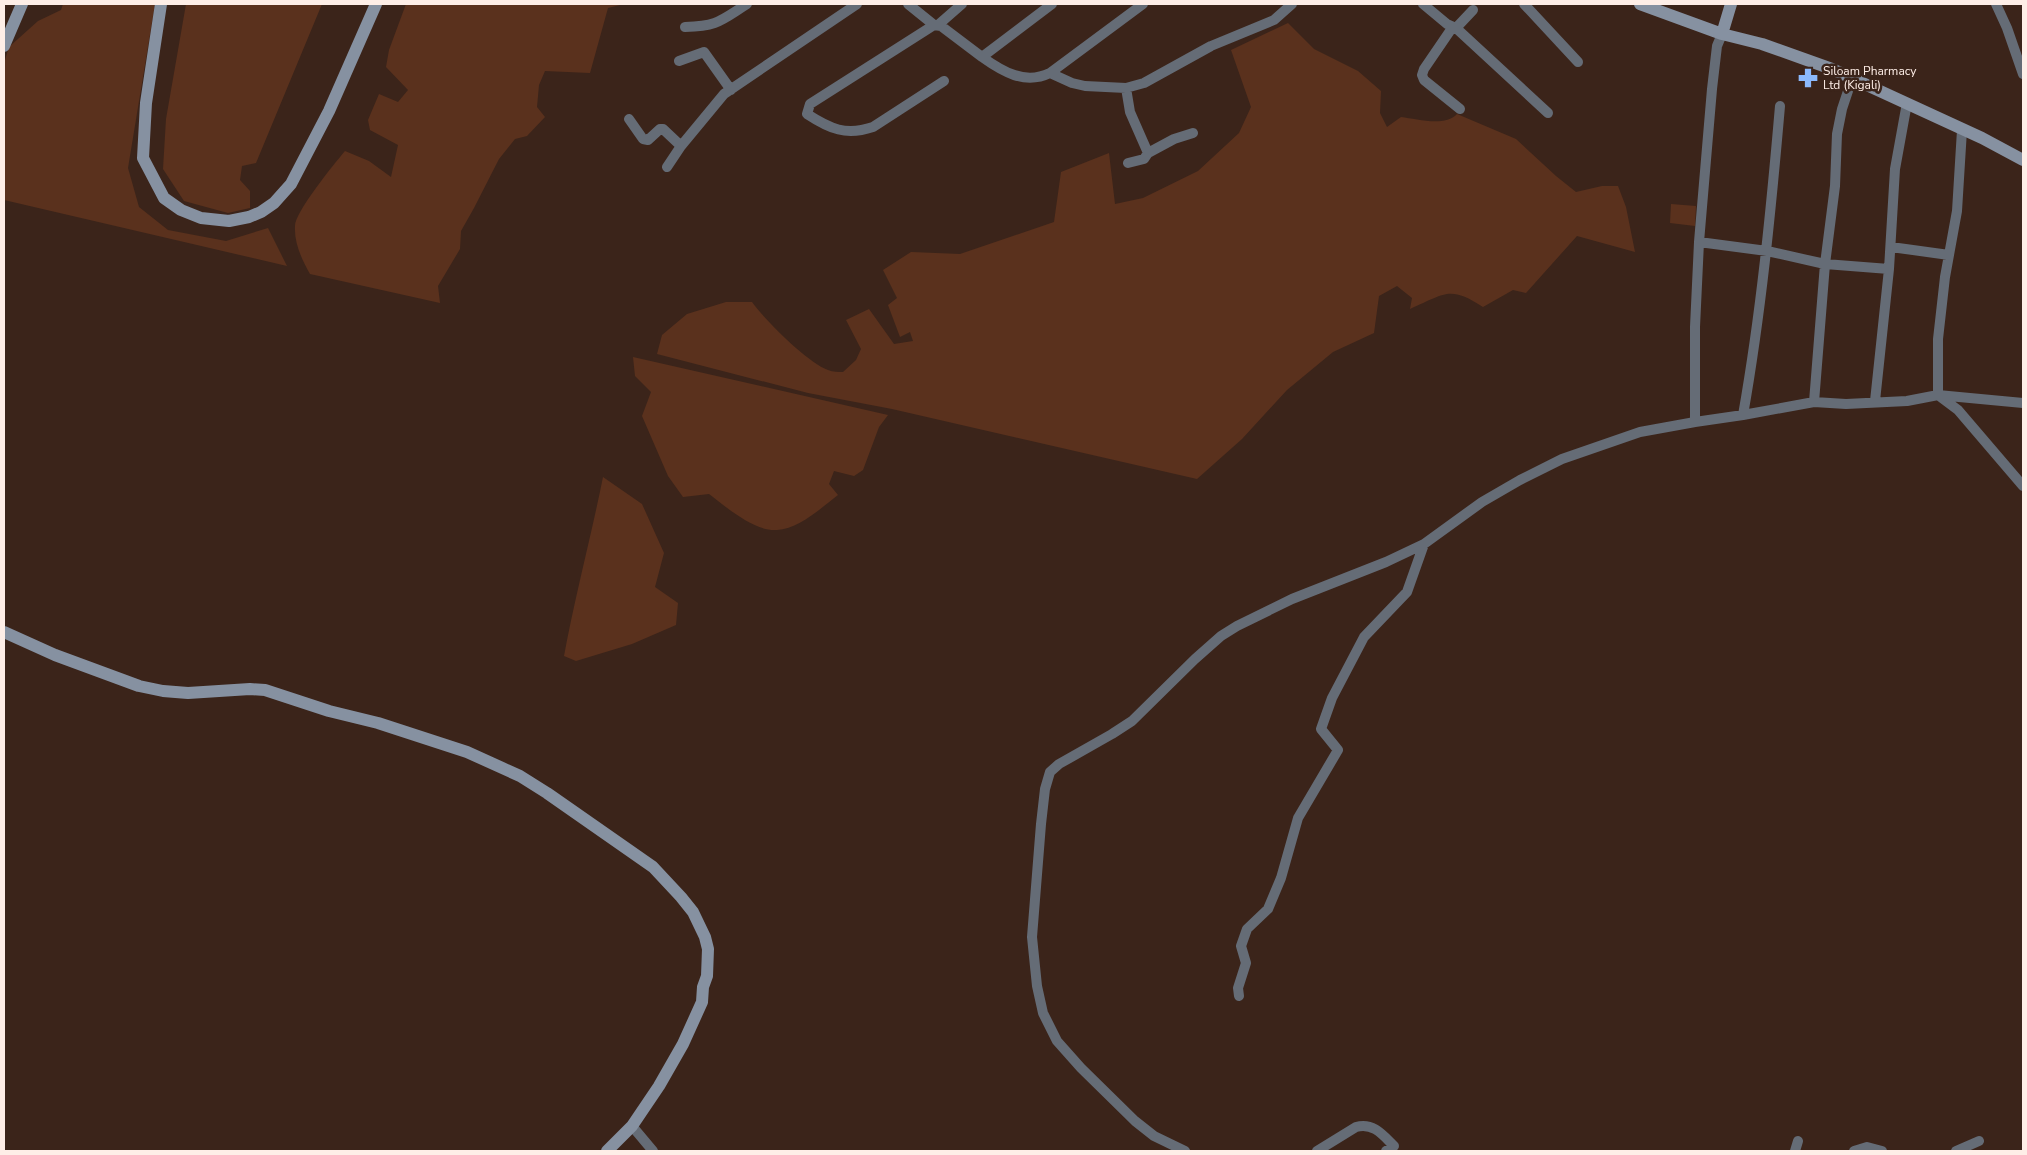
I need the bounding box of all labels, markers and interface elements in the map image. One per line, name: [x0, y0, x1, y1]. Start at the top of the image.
place label: Siloam Pharmacy Ltd (Kigali): [1823, 63, 1917, 93]
pharmacy icon: Siloam Pharmacy Ltd (Kigali): [1797, 67, 1819, 89]

